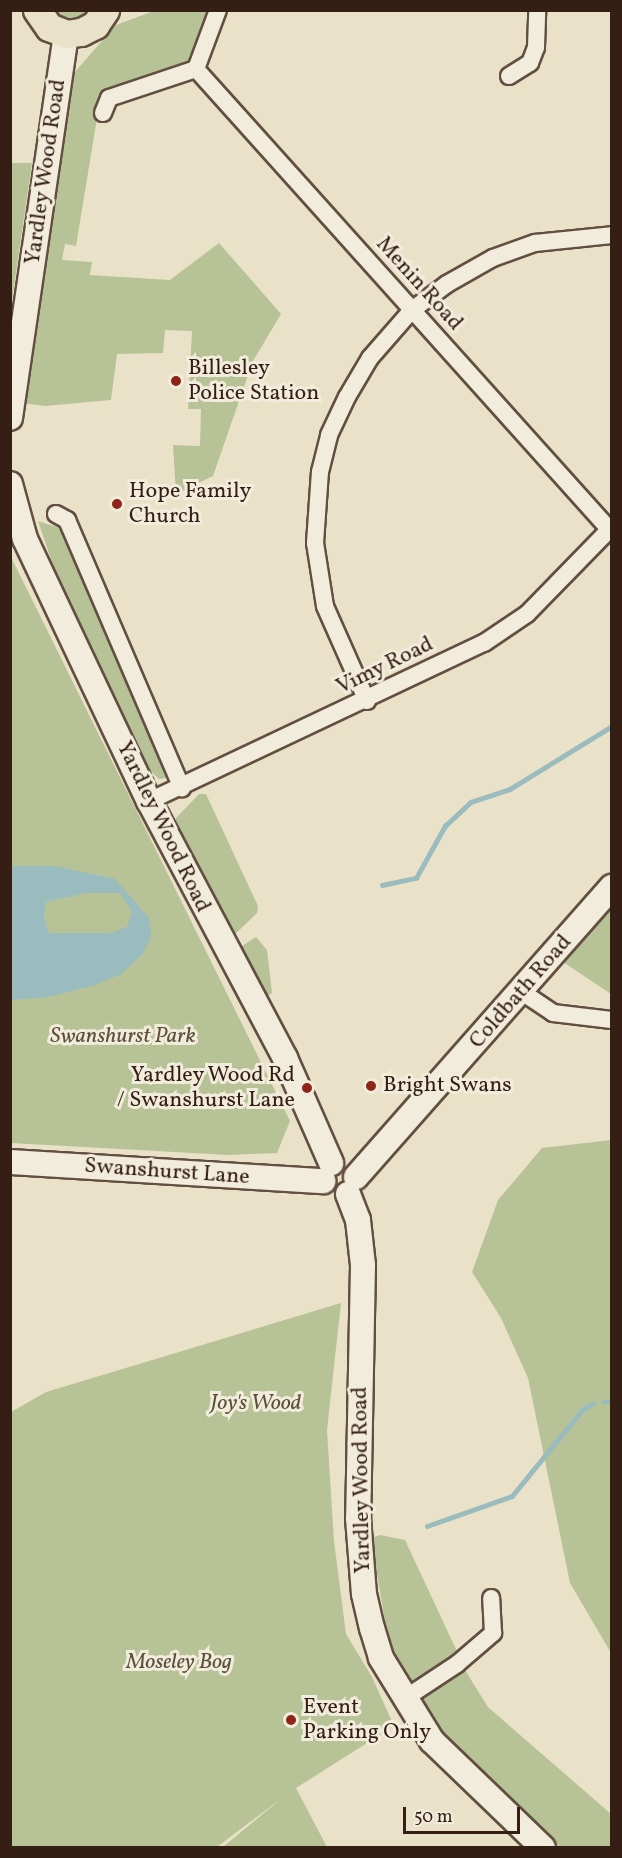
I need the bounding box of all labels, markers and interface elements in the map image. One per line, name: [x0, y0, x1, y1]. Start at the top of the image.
street label: Yardley Wood Road: [20, 77, 72, 267]
street label: Menin Road: [370, 232, 468, 336]
place label: Billesley Police Station: [188, 355, 319, 406]
marker: Billesley Police Station: [169, 374, 183, 388]
place label: Hope Family Church: [129, 478, 251, 530]
marker: Hope Family Church: [110, 497, 124, 511]
street label: Vimy Road: [332, 631, 438, 701]
street label: Yardley Wood Road: [110, 737, 216, 917]
street label: Coldbath Road: [464, 930, 578, 1054]
park label: Swanshurst Park: [50, 1024, 196, 1050]
place label: Yardley Wood Rd / Swanshurst Lane: [117, 1062, 295, 1114]
place label: Bright Swans: [383, 1073, 512, 1099]
marker: Bright Swans: [364, 1079, 378, 1093]
marker: Yardley Wood Rd / Swanshurst Lane: [300, 1081, 314, 1095]
street label: Swanshurst Lane: [83, 1153, 251, 1191]
street label: Yardley Wood Road: [347, 1386, 377, 1574]
park label: Joy's Wood: [211, 1391, 301, 1417]
park label: Moseley Bog: [126, 1650, 232, 1676]
place label: Event Parking Only: [303, 1694, 431, 1746]
marker: Event Parking Only: [284, 1713, 298, 1727]
scale bar: [406, 1795, 523, 1833]
text: 50 m: [414, 1805, 453, 1830]

